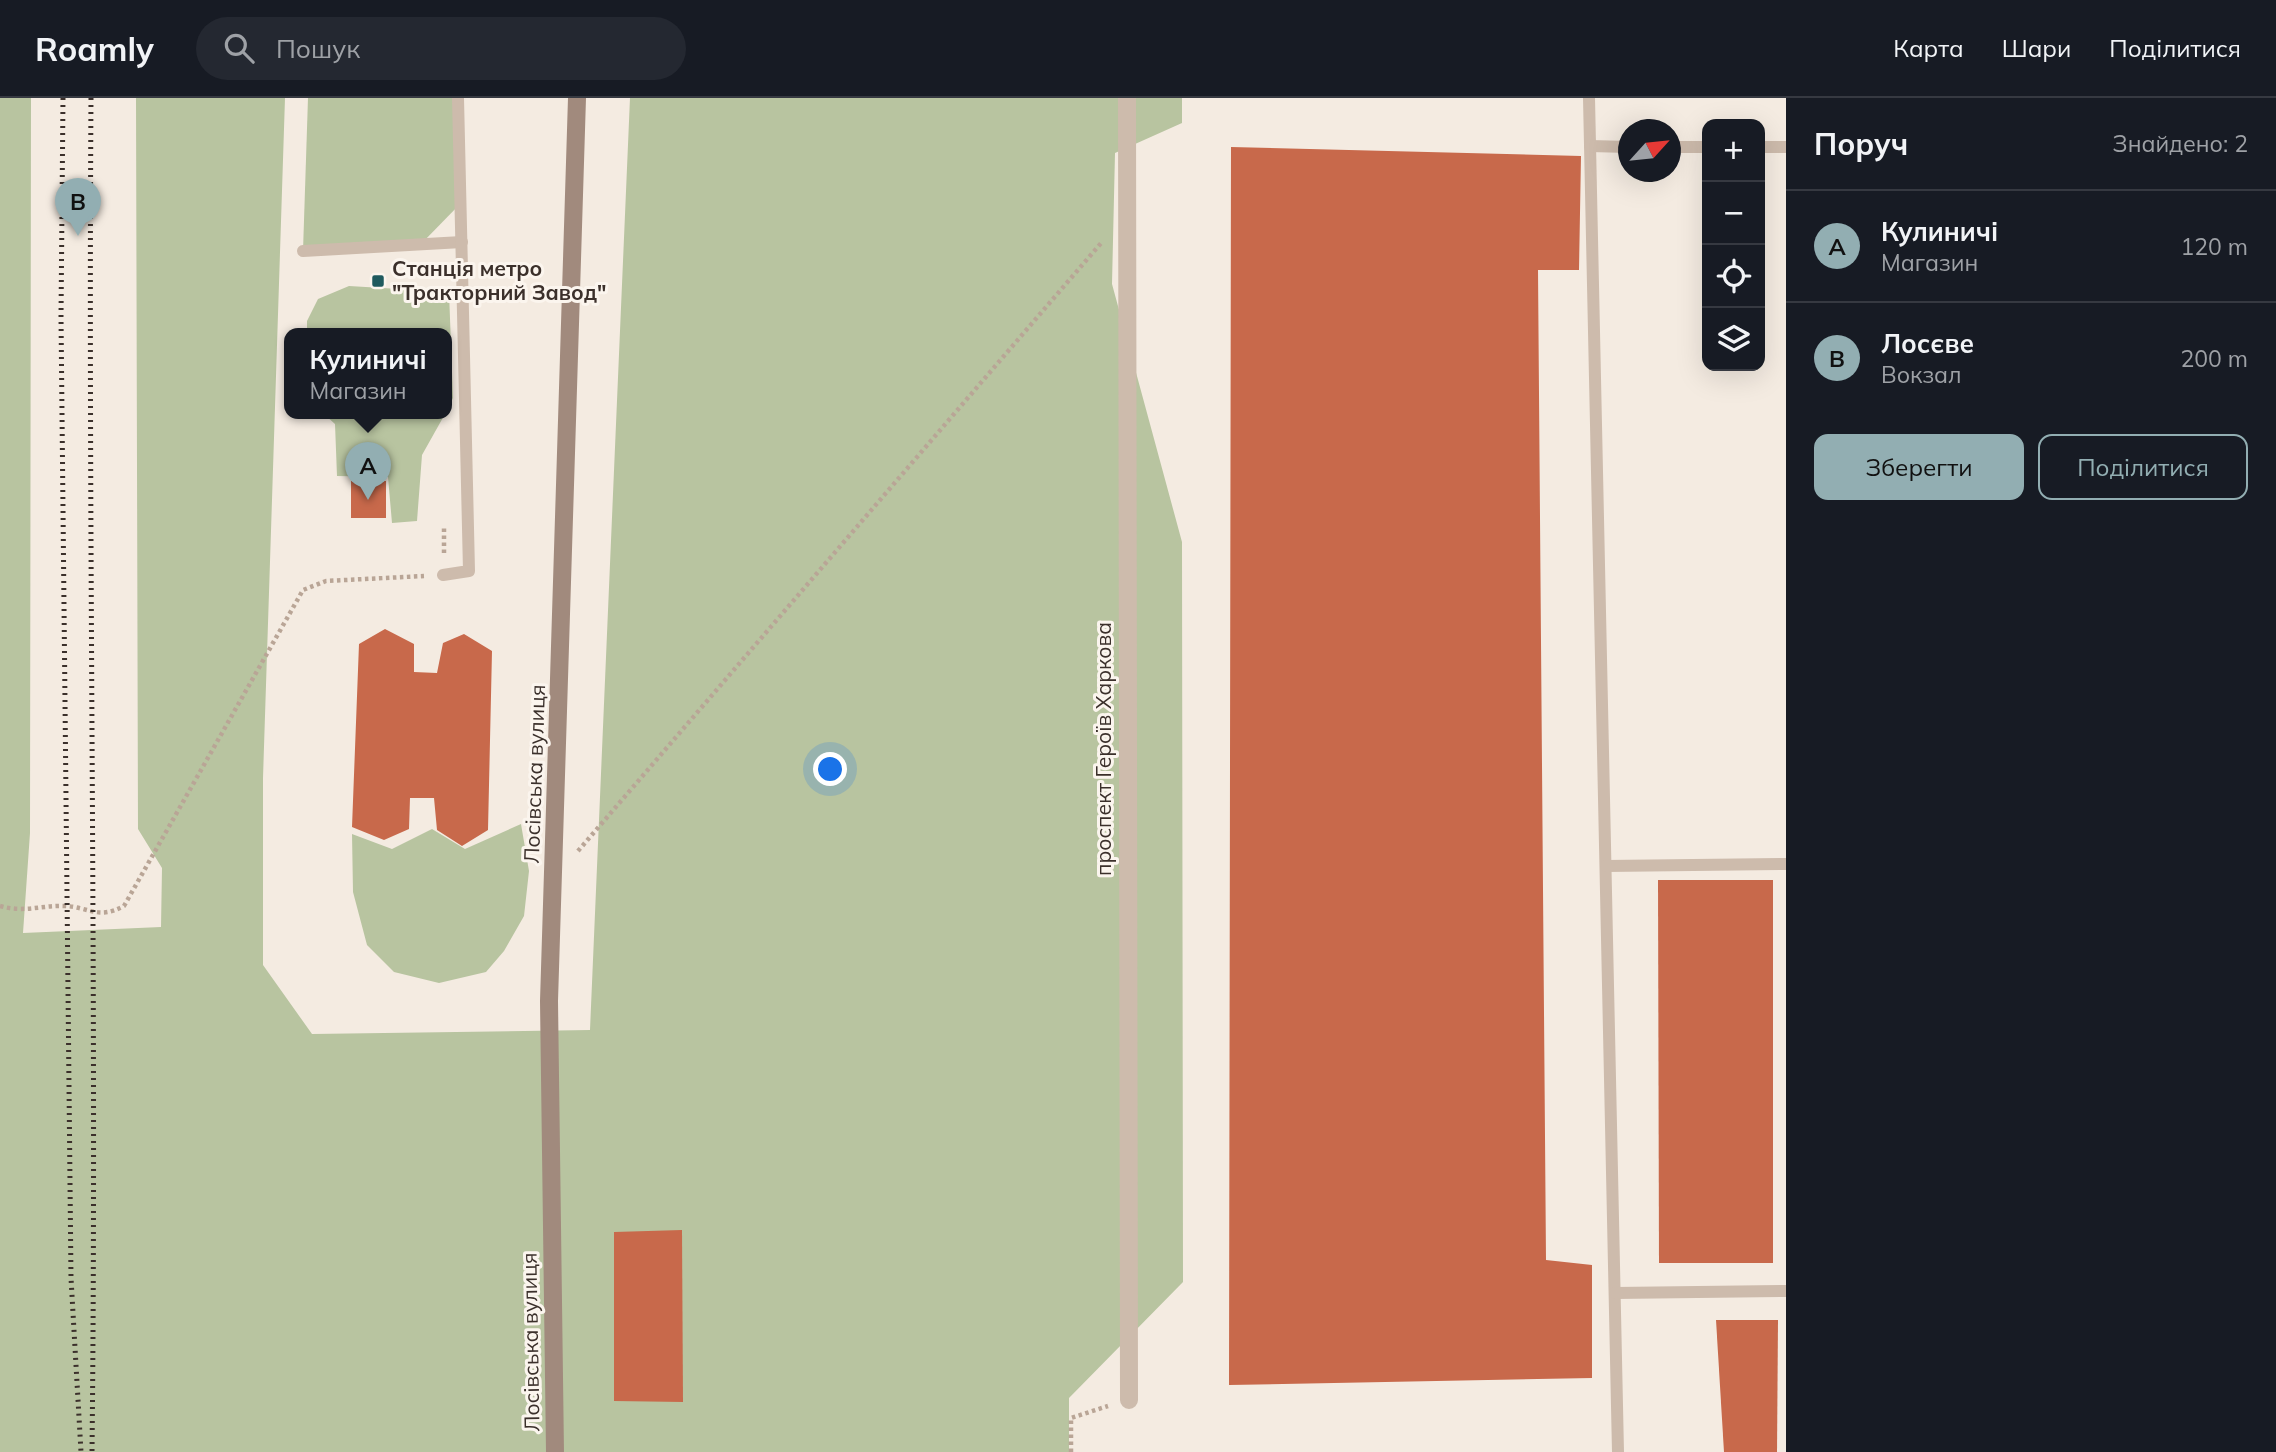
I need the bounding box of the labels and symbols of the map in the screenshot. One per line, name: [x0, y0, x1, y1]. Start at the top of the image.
north arrow: [1618, 119, 1681, 182]
pin: B: [55, 178, 101, 236]
place label: Станція метро "Тракторний Завод": [392, 255, 606, 305]
marker: Станція метро "Тракторний Завод": [370, 273, 386, 289]
pin: A: [345, 442, 391, 500]
street label: проспект Героїв Харкова: [1090, 622, 1116, 876]
street label: Лосівська вулиця: [518, 684, 550, 864]
your location: [813, 752, 847, 786]
street label: Лосівська вулиця: [515, 1252, 545, 1432]

